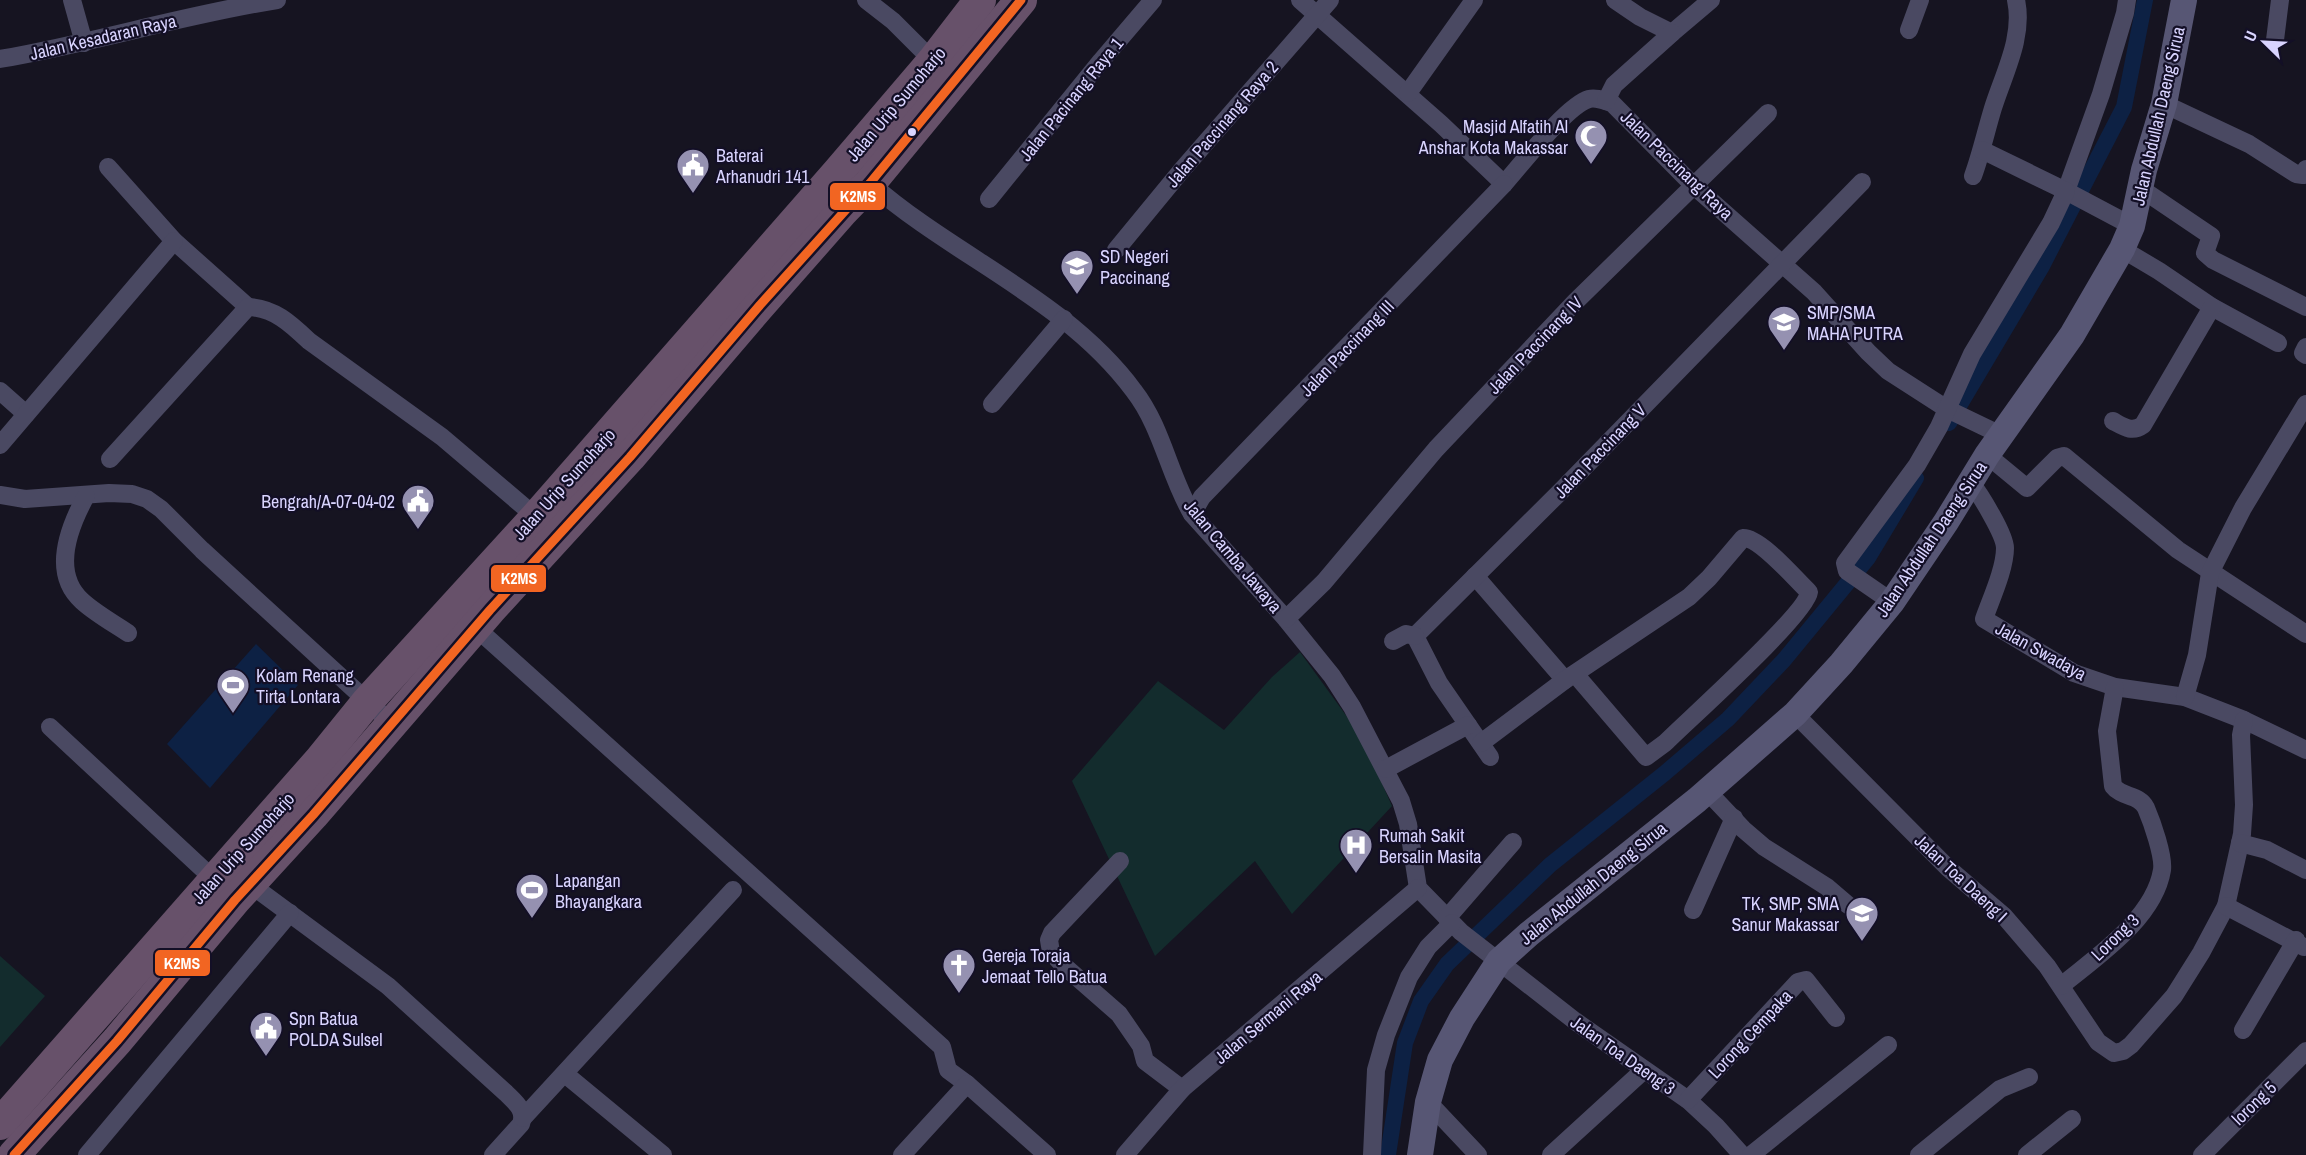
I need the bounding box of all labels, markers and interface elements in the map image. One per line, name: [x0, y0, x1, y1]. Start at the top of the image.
street label: Jalan Kesadaran Raya: [27, 8, 179, 66]
north arrow: [2234, 12, 2294, 72]
street label: Jalan Abdullah Daeng Sirua: [2125, 24, 2191, 208]
text: U: [2238, 27, 2262, 45]
street label: Jalan Pacinang Raya 1: [1013, 31, 1129, 166]
street label: Jalan Urip Sumoharjo: [841, 41, 951, 167]
street label: Jalan Paccinang Raya 2: [1160, 55, 1284, 193]
street label: Jalan Paccinang Raya: [1615, 105, 1739, 225]
place label: Masjid Alfatih Al Anshar Kota Makassar: [1418, 114, 1568, 160]
mosque icon: Masjid Alfatih Al Anshar Kota Makassar: [1573, 118, 1609, 165]
unlabelled marker: [906, 126, 918, 138]
place label: Baterai Arhanudri 141: [715, 143, 810, 189]
public building icon: Baterai Arhanudri 141: [675, 147, 711, 194]
line badge: K2MS: [829, 182, 886, 211]
text: K2MS: [840, 185, 876, 207]
place label: SD Negeri Paccinang: [1100, 244, 1171, 290]
school or university icon: SD Negeri Paccinang: [1059, 248, 1095, 295]
street label: Jalan Paccinang IV: [1482, 290, 1588, 399]
street label: Jalan Paccinang III: [1294, 294, 1400, 402]
place label: SMP/SMA MAHA PUTRA: [1807, 300, 1903, 346]
school or university icon: SMP/SMA MAHA PUTRA: [1766, 304, 1802, 351]
street label: Jalan Paccinang V: [1548, 398, 1652, 504]
street label: Jalan Urip Sumoharjo: [507, 423, 621, 545]
street label: Jalan Abdullah Daeng Sirua: [1869, 456, 1993, 622]
public building icon: Bengrah/A-07-04-02: [400, 483, 436, 530]
place label: Bengrah/A-07-04-02: [261, 489, 395, 514]
street label: Jalan Camba Jawaya: [1178, 494, 1288, 618]
line badge: K2MS: [490, 564, 547, 593]
text: K2MS: [501, 567, 537, 589]
street label: Jalan Swadaya: [1991, 616, 2091, 686]
place label: Kolam Renang Tirta Lontara: [256, 663, 354, 709]
sports icon: Kolam Renang Tirta Lontara: [215, 667, 251, 714]
street label: Jalan Urip Sumoharjo: [186, 787, 300, 909]
street label: Jalan Abdullah Daeng Sirua: [1514, 816, 1672, 950]
place label: Rumah Sakit Bersalin Masita: [1379, 823, 1482, 869]
hospital icon: Rumah Sakit Bersalin Masita: [1338, 827, 1374, 874]
street label: Jalan Toa Daeng I: [1909, 828, 2013, 928]
place label: Lapangan Bhayangkara: [555, 868, 642, 914]
sports icon: Lapangan Bhayangkara: [514, 872, 550, 919]
place label: TK, SMP, SMA Sanur Makassar: [1732, 891, 1839, 937]
school or university icon: TK, SMP, SMA Sanur Makassar: [1844, 895, 1880, 942]
street label: Lorong 3: [2085, 908, 2145, 966]
place label: Gereja Toraja Jemaat Tello Batua: [982, 943, 1107, 989]
church icon: Gereja Toraja Jemaat Tello Batua: [941, 947, 977, 994]
line badge: K2MS: [154, 949, 211, 977]
text: K2MS: [164, 952, 200, 974]
street label: Jalan Sermani Raya: [1209, 964, 1327, 1070]
street label: Lorong Cempaka: [1702, 984, 1798, 1084]
place label: Spn Batua POLDA Sulsel: [289, 1006, 383, 1052]
public building icon: Spn Batua POLDA Sulsel: [248, 1010, 284, 1057]
street label: Jalan Toa Daeng 3: [1566, 1010, 1680, 1100]
street label: lorong 5: [2226, 1075, 2282, 1131]

